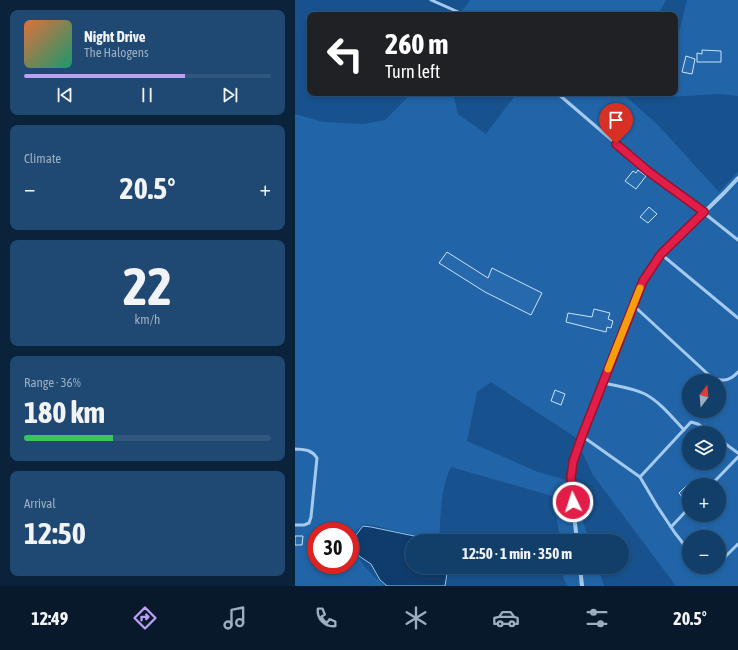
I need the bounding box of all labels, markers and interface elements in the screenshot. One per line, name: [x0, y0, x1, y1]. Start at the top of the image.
text: Night Drive: [84, 28, 146, 45]
icon: left: [319, 28, 371, 80]
text: 260 m: [385, 28, 448, 60]
text: The Halogens: [84, 45, 149, 60]
text: Turn left: [385, 61, 440, 82]
icon: previous: [54, 84, 76, 106]
icon: pause: [136, 84, 158, 106]
icon: next: [219, 84, 241, 106]
pin: [599, 103, 633, 144]
icon: arrive: [605, 109, 627, 131]
text: Climate: [24, 151, 61, 166]
text: 20.5°: [120, 171, 175, 205]
text: −: [24, 175, 35, 201]
text: +: [260, 175, 271, 201]
text: 22: [123, 256, 172, 316]
text: km/h: [135, 312, 160, 327]
north arrow: [682, 374, 726, 418]
map controls: [682, 374, 726, 574]
text: Range · 36%: [24, 375, 81, 390]
text: 180 km: [24, 395, 105, 429]
button: layers: [682, 426, 726, 470]
button: +: [682, 478, 726, 522]
position arrow: [552, 481, 594, 523]
text: Arrival: [24, 496, 56, 511]
text: 12:50: [24, 516, 86, 550]
speed limit sign: 30: [307, 522, 359, 574]
button: −: [682, 530, 726, 574]
text: 12:50 · 1 min · 350 m: [462, 545, 572, 562]
icon: directions: [131, 604, 159, 632]
icon: music: [221, 604, 249, 632]
icon: phone: [312, 604, 340, 632]
icon: climate: [402, 604, 430, 632]
icon: car: [492, 604, 520, 632]
icon: filters: [583, 604, 611, 632]
text: 12:49: [31, 608, 68, 629]
text: 20.5°: [673, 608, 707, 629]

